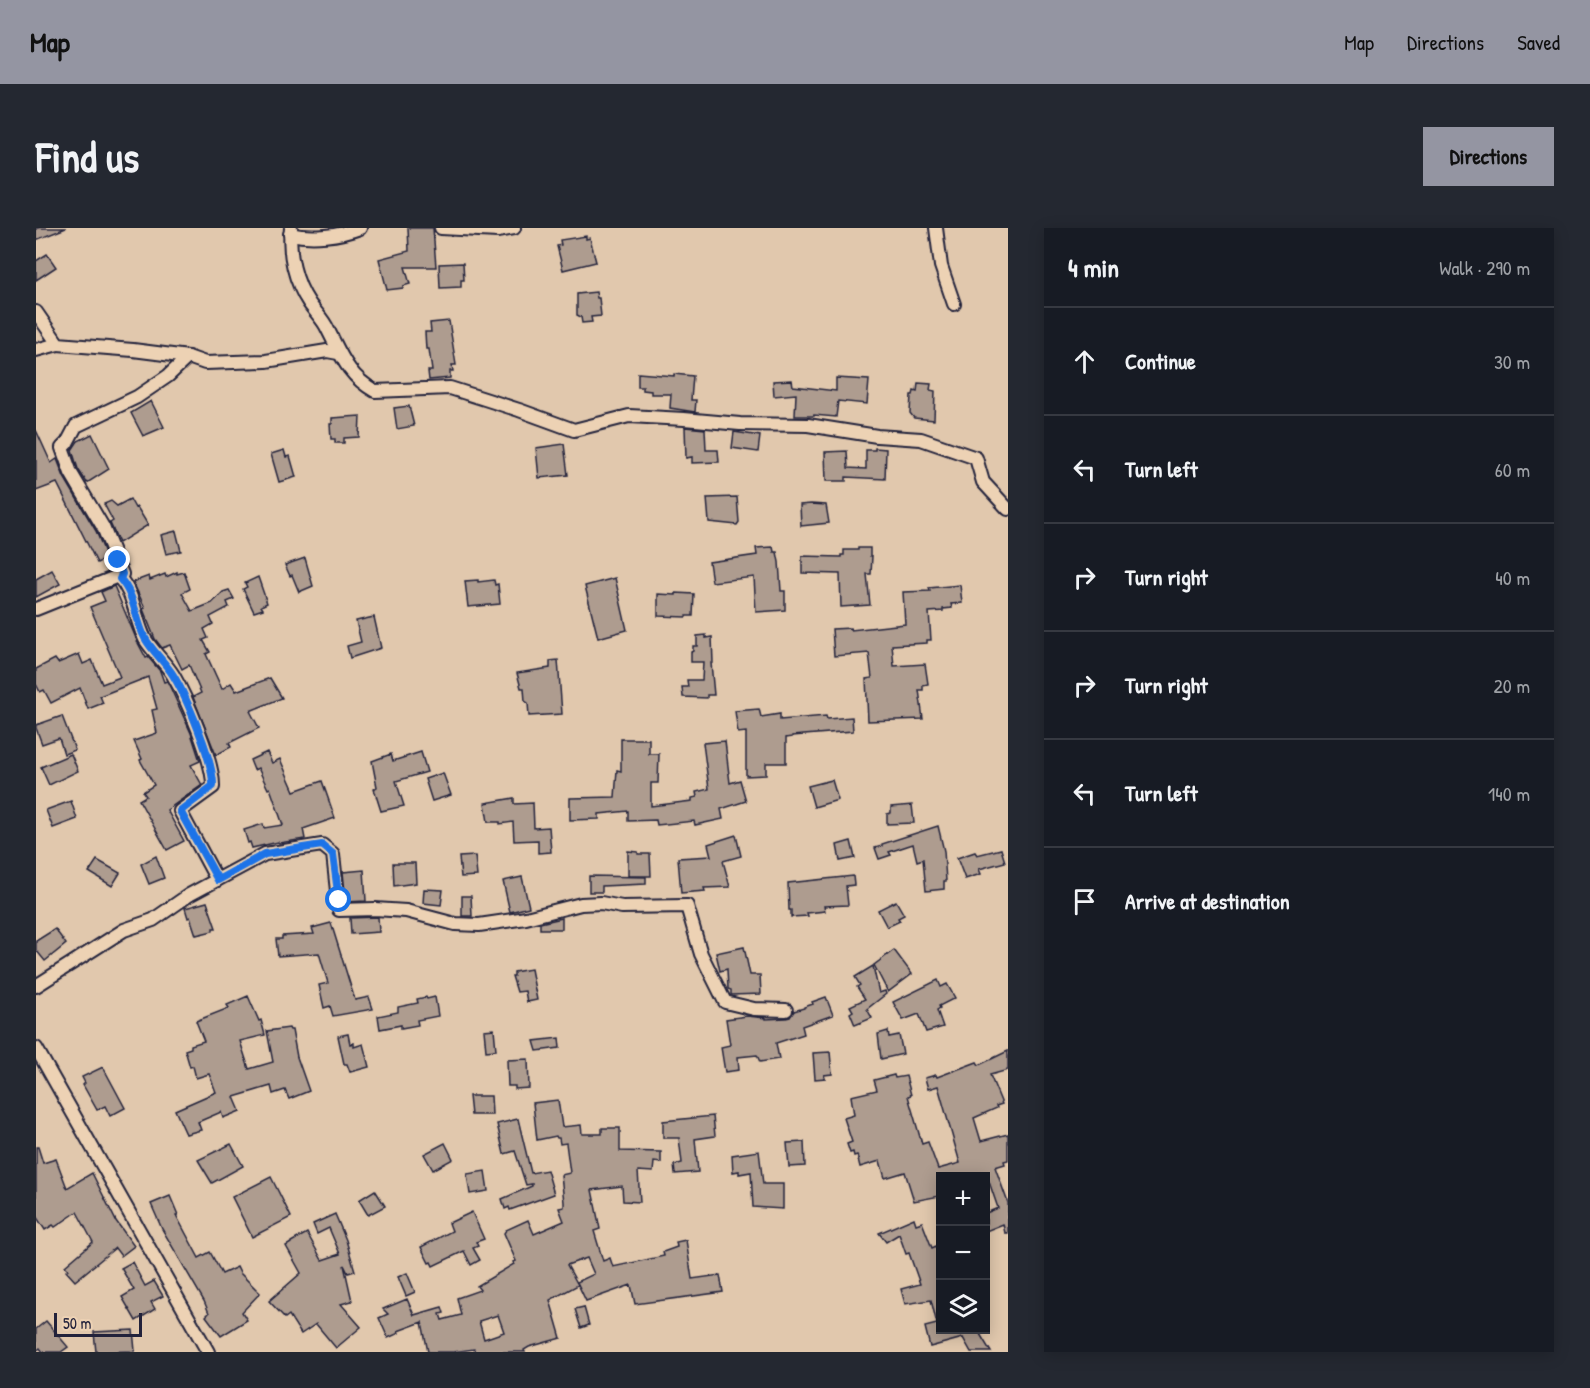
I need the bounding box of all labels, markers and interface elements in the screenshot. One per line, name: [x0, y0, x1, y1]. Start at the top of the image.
text: Map: [30, 23, 70, 61]
text: Map: [1344, 28, 1374, 57]
text: Directions: [1407, 28, 1484, 57]
text: Saved: [1517, 28, 1560, 57]
button: Directions: [1423, 127, 1554, 186]
text: Find us: [36, 128, 139, 185]
text: 4 min: [1068, 250, 1119, 285]
text: Walk · 290 m: [1439, 254, 1530, 281]
icon: ahead: [1068, 345, 1101, 378]
text: Continue: [1125, 346, 1196, 376]
text: 30 m: [1494, 348, 1530, 375]
icon: left: [1068, 453, 1101, 486]
text: Turn left: [1125, 454, 1198, 484]
text: 60 m: [1495, 456, 1530, 483]
route end: [104, 546, 130, 572]
icon: right: [1068, 561, 1101, 594]
text: Turn right: [1125, 562, 1208, 592]
text: 40 m: [1495, 564, 1530, 591]
icon: right: [1068, 669, 1101, 702]
text: Turn right: [1125, 670, 1208, 700]
text: 20 m: [1493, 672, 1530, 699]
icon: left: [1068, 777, 1101, 810]
text: Turn left: [1125, 778, 1198, 808]
text: 140 m: [1488, 780, 1530, 807]
icon: arrive: [1068, 885, 1101, 918]
route start: [325, 886, 351, 912]
text: Arrive at destination: [1125, 886, 1290, 916]
map controls: [936, 1172, 990, 1334]
button: +: [936, 1172, 990, 1226]
button: −: [936, 1226, 990, 1280]
button: layers: [936, 1280, 990, 1334]
scale bar: [54, 1310, 142, 1338]
text: 50 m: [63, 1312, 92, 1334]

